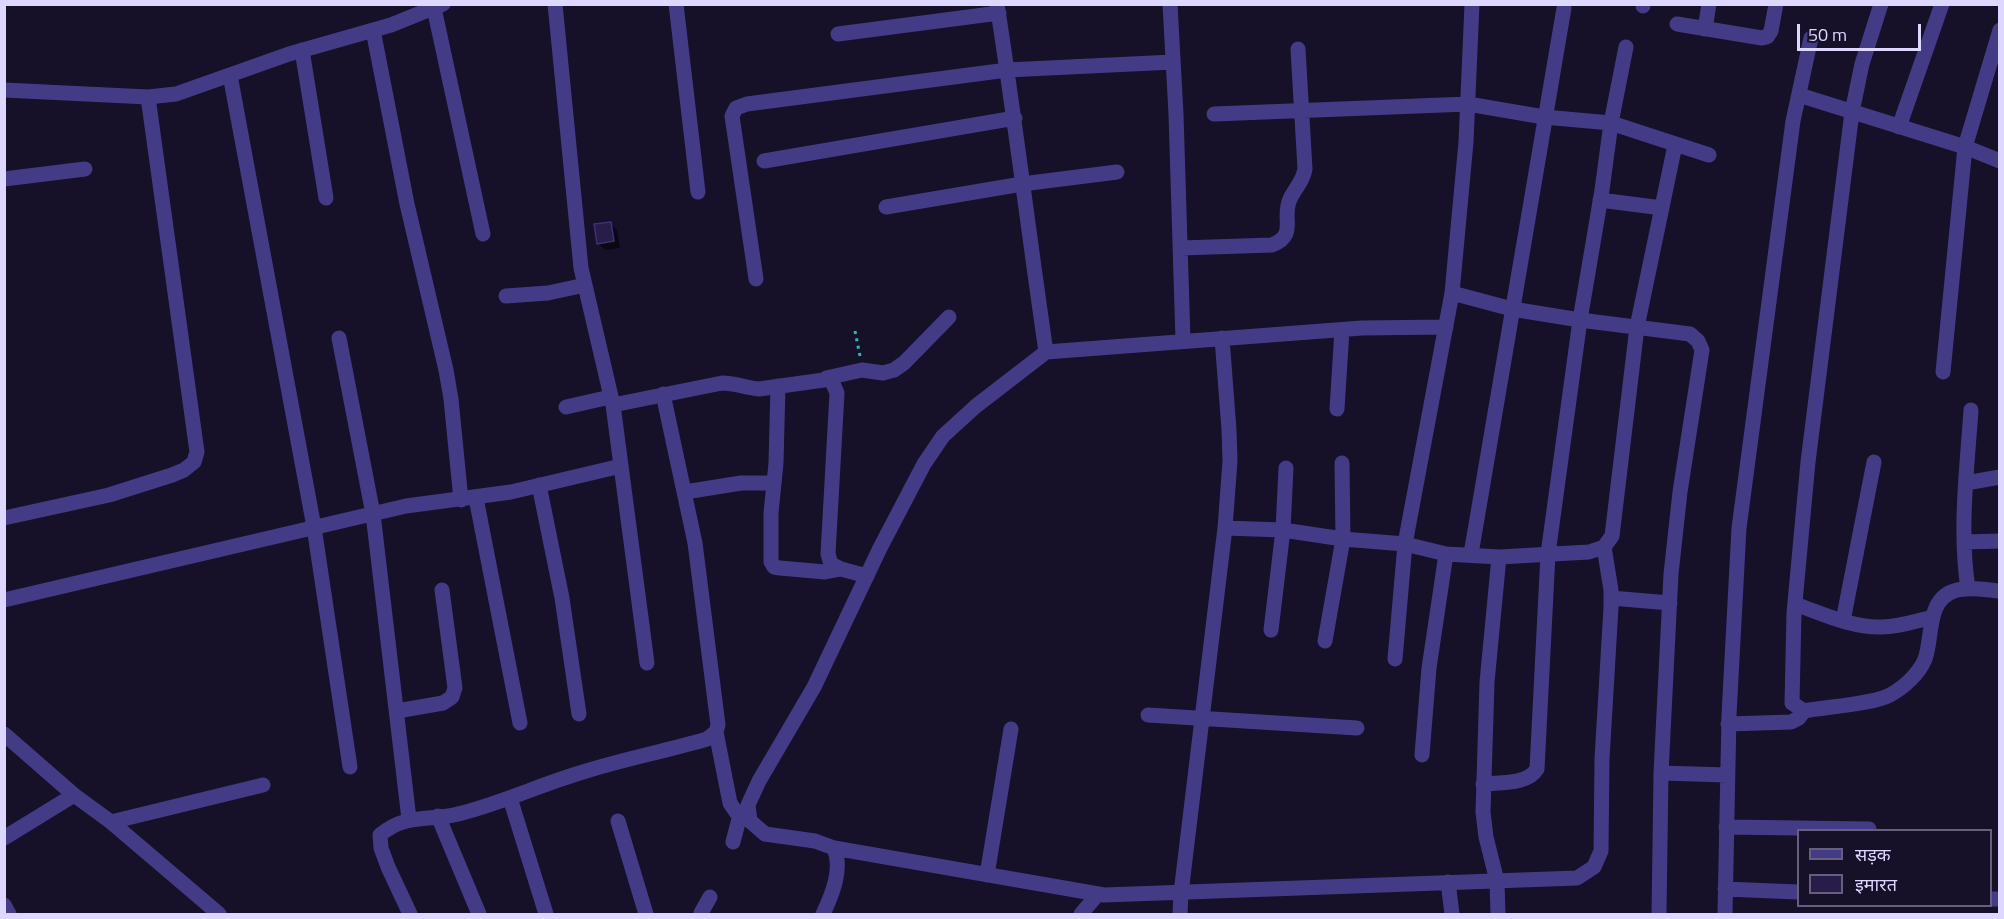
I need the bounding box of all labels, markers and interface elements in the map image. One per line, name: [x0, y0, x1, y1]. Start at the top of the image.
scale bar: [1800, 12, 1924, 50]
text: 50 m: [1808, 21, 1847, 48]
legend: [1797, 829, 1992, 907]
text: सड़क: [1855, 841, 1891, 868]
text: इमारत: [1855, 871, 1897, 898]

